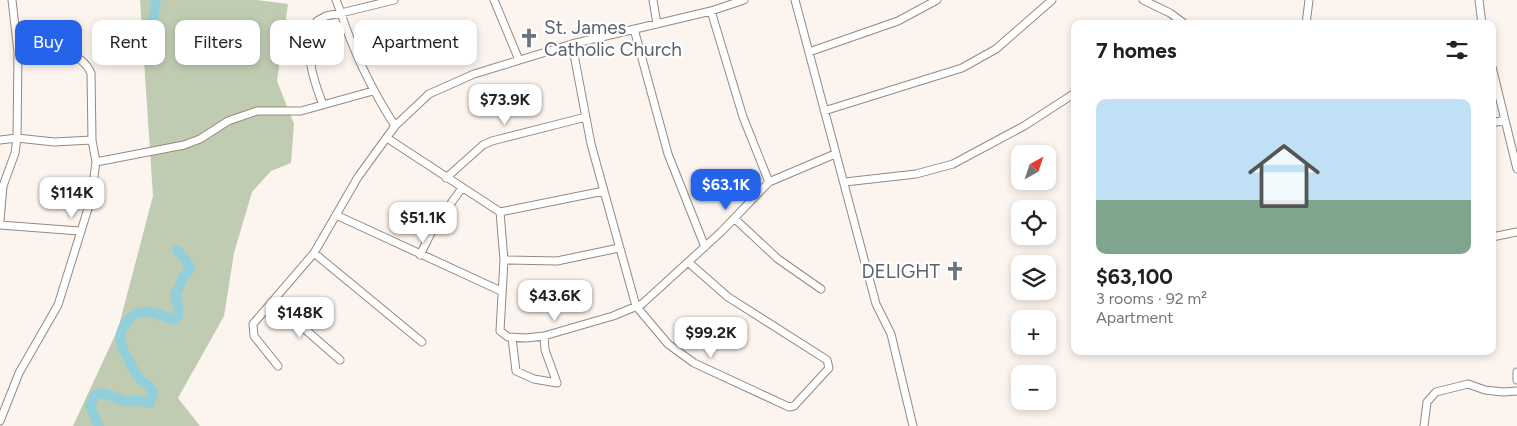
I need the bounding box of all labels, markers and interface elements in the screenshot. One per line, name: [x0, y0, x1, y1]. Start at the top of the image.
place label: St. James Catholic Church: [544, 16, 682, 61]
chip: Buy: [15, 20, 82, 65]
chip: Rent: [92, 20, 165, 65]
chip: Filters: [175, 20, 260, 65]
chip: New: [270, 20, 344, 65]
chip: Apartment: [354, 20, 477, 65]
church icon: St. James Catholic Church: [518, 27, 540, 49]
icon: filters: [1443, 36, 1471, 64]
text: 7 homes: [1096, 38, 1177, 63]
pin: $73.9K: [464, 84, 546, 126]
text: $73.9K: [480, 90, 530, 109]
icon: home: [1239, 131, 1329, 221]
north arrow: [1011, 145, 1056, 190]
map controls: [1011, 145, 1056, 410]
pin: $63.1K: [685, 168, 767, 211]
text: $63.1K: [702, 175, 750, 194]
pin: $114K: [37, 176, 107, 219]
text: $114K: [50, 183, 94, 202]
button: locate: [1011, 200, 1056, 245]
pin: $51.1K: [382, 202, 464, 244]
text: $51.1K: [400, 208, 446, 227]
button: layers: [1011, 255, 1056, 300]
place label: DELIGHT: [861, 260, 941, 283]
church icon: DELIGHT: [944, 260, 966, 282]
text: $63,100: [1096, 264, 1173, 289]
pin: $43.6K: [514, 280, 596, 322]
text: $43.6K: [529, 286, 581, 305]
text: 3 rooms · 92 m²: [1096, 289, 1207, 308]
pin: $148K: [265, 296, 335, 339]
text: $148K: [277, 303, 323, 322]
text: Apartment: [1096, 308, 1173, 327]
button: +: [1011, 310, 1056, 355]
pin: $99.2K: [670, 316, 752, 359]
text: $99.2K: [685, 323, 737, 342]
button: −: [1011, 365, 1056, 410]

